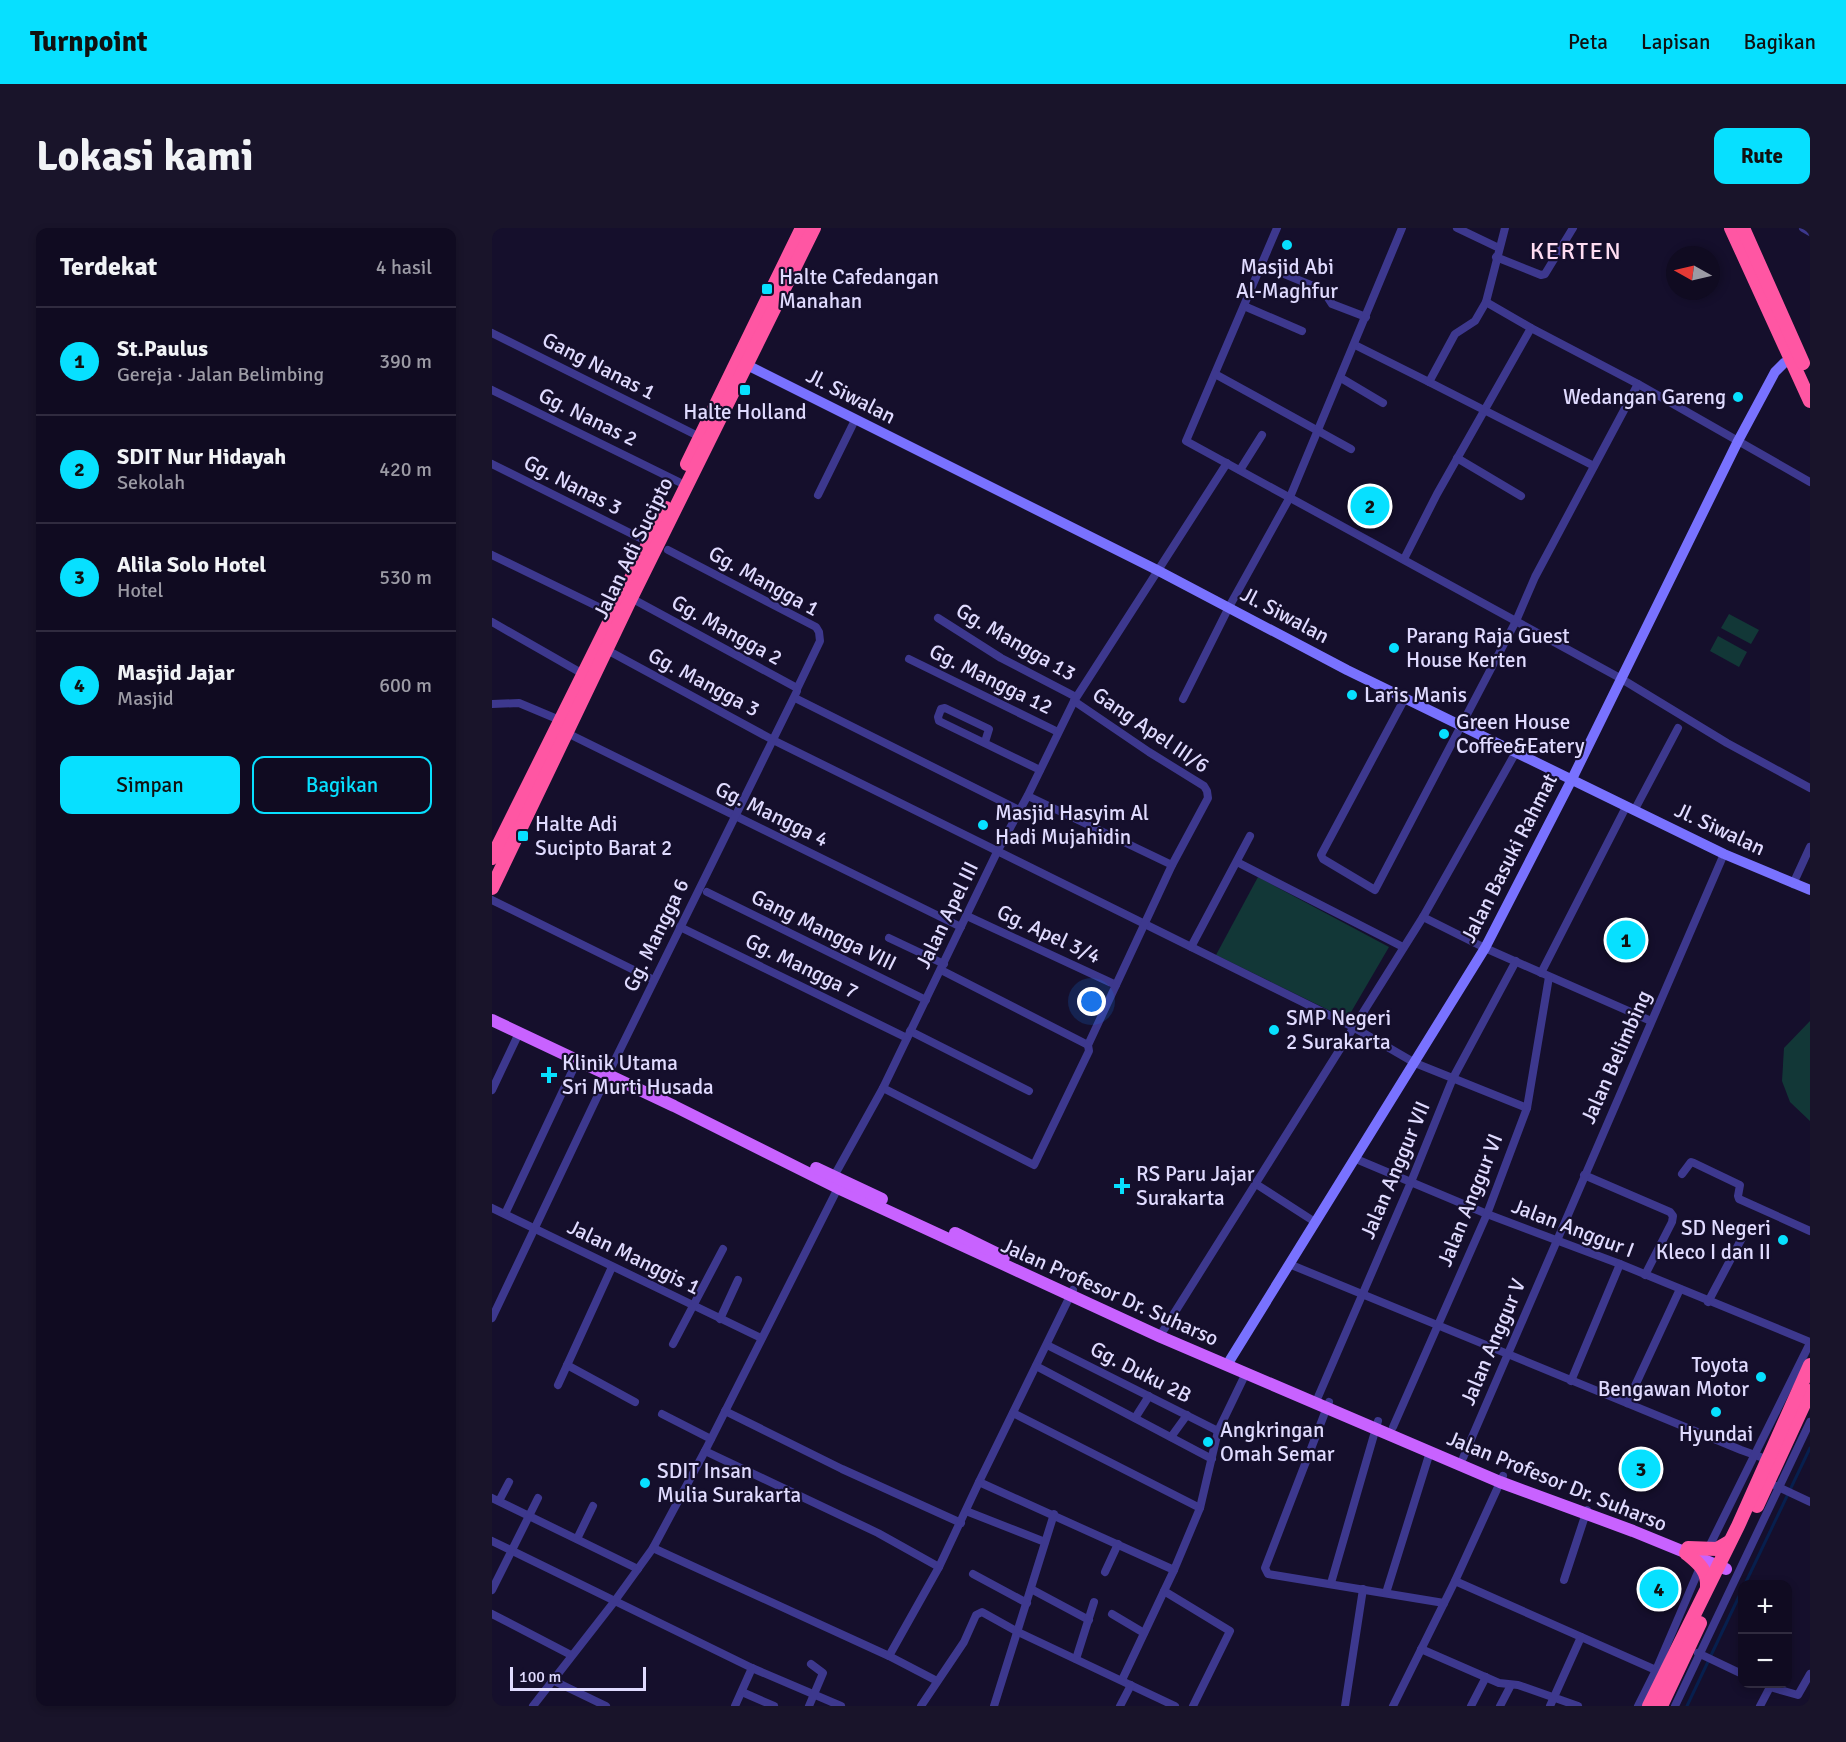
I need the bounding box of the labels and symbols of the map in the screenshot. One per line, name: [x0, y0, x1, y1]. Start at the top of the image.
district label: KERTEN: [1530, 236, 1622, 266]
marker: Masjid Abi Al-Maghfur: [1280, 238, 1294, 252]
north arrow: [1666, 246, 1720, 300]
place label: Masjid Abi Al-Maghfur: [1236, 254, 1338, 304]
place label: Halte Cafedangan Manahan: [779, 264, 939, 314]
marker: Halte Cafedangan Manahan: [760, 282, 774, 296]
street label: Gang Nanas 1: [538, 326, 660, 406]
street label: Jl. Siwalan: [802, 362, 900, 430]
street label: Gg. Nanas 2: [534, 382, 642, 452]
marker: Halte Holland: [738, 383, 752, 397]
place label: Wedangan Gareng: [1563, 384, 1726, 410]
marker: Wedangan Gareng: [1731, 390, 1745, 404]
place label: Halte Holland: [683, 399, 807, 425]
street label: Gg. Nanas 3: [519, 449, 627, 521]
street label: Jalan Adi Sucipto: [587, 473, 679, 623]
pin: 2: [1350, 484, 1390, 528]
street label: Gg. Mangga 1: [704, 540, 824, 622]
street label: Jl. Siwalan: [1236, 581, 1334, 649]
street label: Gg. Mangga 2: [667, 589, 787, 671]
street label: Gg. Mangga 13: [952, 597, 1080, 687]
place label: Parang Raja Guest House Kerten: [1406, 623, 1570, 673]
street label: Gg. Mangga 12: [925, 638, 1057, 720]
marker: Parang Raja Guest House Kerten: [1387, 641, 1401, 655]
street label: Gg. Mangga 3: [644, 642, 764, 722]
street label: Gang Apel III/6: [1088, 681, 1214, 779]
place label: Laris Manis: [1364, 682, 1467, 708]
marker: Laris Manis: [1345, 688, 1359, 702]
place label: Green House Coffee&Eatery: [1456, 709, 1585, 759]
marker: Green House Coffee&Eatery: [1437, 727, 1451, 741]
street label: Jalan Basuki Rahmat: [1455, 769, 1563, 947]
street label: Gg. Mangga 4: [711, 775, 833, 853]
street label: Jl. Siwalan: [1671, 797, 1769, 861]
place label: Masjid Hasyim Al Hadi Mujahidin: [995, 800, 1149, 850]
place label: Halte Adi Sucipto Barat 2: [535, 811, 672, 861]
marker: Masjid Hasyim Al Hadi Mujahidin: [976, 818, 990, 832]
marker: Halte Adi Sucipto Barat 2: [516, 829, 530, 843]
street label: Jalan Apel III: [910, 857, 984, 973]
street label: Gg. Mangga 6: [617, 874, 695, 996]
street label: Gang Mangga VIII: [747, 884, 901, 976]
street label: Gg. Apel 3/4: [993, 899, 1105, 969]
pin: 1: [1606, 918, 1646, 962]
street label: Gg. Mangga 7: [741, 927, 863, 1005]
street label: Jalan Belimbing: [1575, 986, 1657, 1128]
your location: [1077, 987, 1106, 1016]
place label: SMP Negeri 2 Surakarta: [1286, 1005, 1391, 1055]
marker: SMP Negeri 2 Surakarta: [1267, 1023, 1281, 1037]
place label: Klinik Utama Sri Murti Husada: [562, 1050, 714, 1100]
marker: Klinik Utama Sri Murti Husada: [540, 1066, 558, 1084]
street label: Jalan Anggur VII: [1354, 1097, 1436, 1243]
street label: Jalan Anggur VI: [1432, 1130, 1508, 1270]
place label: RS Paru Jajar Surakarta: [1136, 1161, 1255, 1211]
marker: RS Paru Jajar Surakarta: [1113, 1177, 1131, 1195]
street label: Jalan Anggur I: [1508, 1193, 1638, 1263]
street label: Jalan Manggis 1: [563, 1214, 705, 1300]
place label: SD Negeri Kleco I dan II: [1656, 1215, 1771, 1265]
street label: Jalan Profesor Dr. Suharso: [997, 1232, 1223, 1352]
marker: SD Negeri Kleco I dan II: [1776, 1233, 1790, 1247]
street label: Jalan Anggur V: [1455, 1275, 1531, 1409]
street label: Gg. Duku 2B: [1086, 1335, 1196, 1409]
place label: Toyota Bengawan Motor: [1598, 1352, 1749, 1402]
marker: Toyota Bengawan Motor: [1754, 1370, 1768, 1384]
marker: Hyundai: [1709, 1405, 1723, 1419]
place label: Angkringan Omah Semar: [1220, 1417, 1335, 1467]
place label: Hyundai: [1679, 1421, 1753, 1447]
street label: Jalan Profesor Dr. Suharso: [1443, 1425, 1671, 1537]
marker: Angkringan Omah Semar: [1201, 1435, 1215, 1449]
pin: 3: [1622, 1446, 1660, 1492]
place label: SDIT Insan Mulia Surakarta: [657, 1458, 801, 1508]
marker: SDIT Insan Mulia Surakarta: [638, 1476, 652, 1490]
pin: 4: [1640, 1566, 1678, 1612]
scale bar: [510, 1664, 646, 1692]

